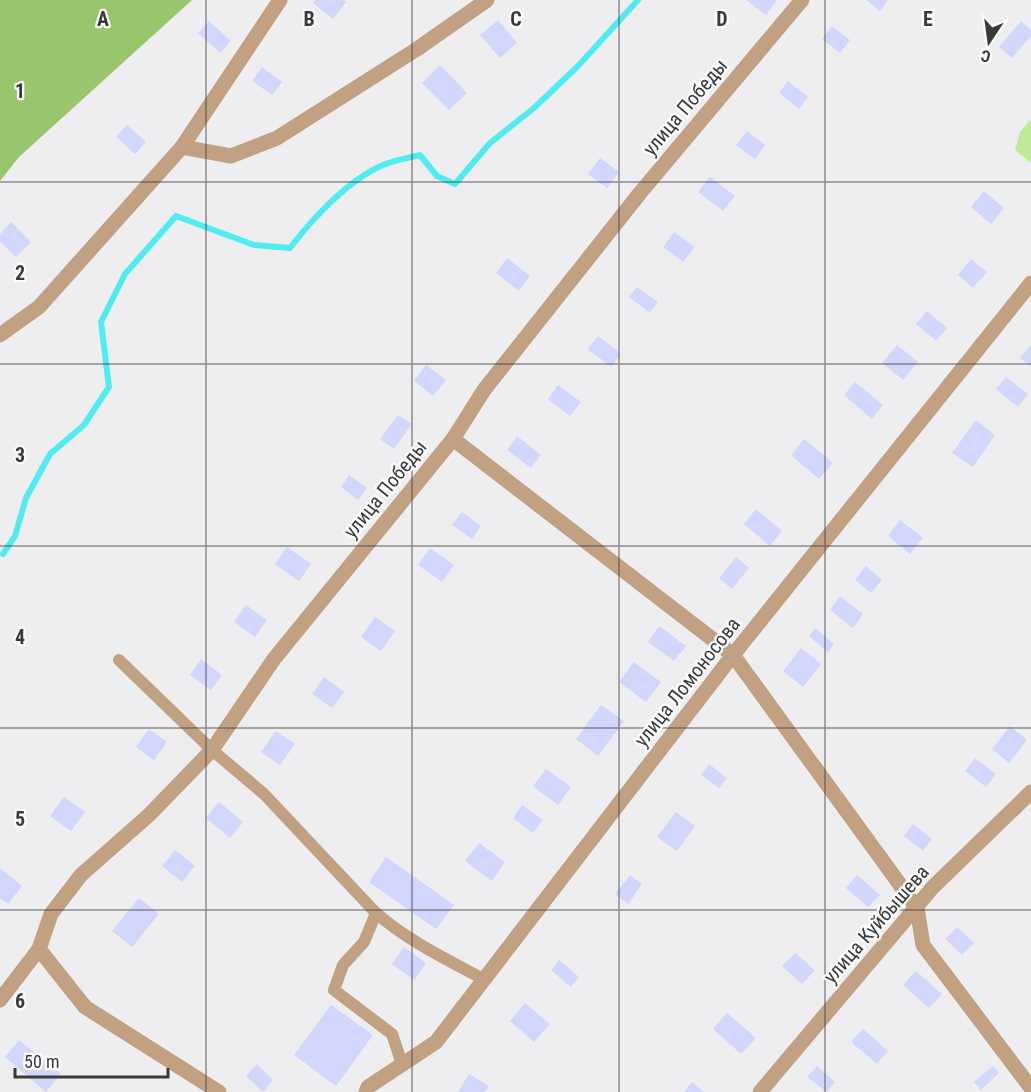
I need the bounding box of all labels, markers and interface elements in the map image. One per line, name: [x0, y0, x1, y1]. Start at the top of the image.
text: A: [97, 7, 109, 31]
text: B: [303, 7, 315, 31]
text: C: [510, 7, 522, 31]
text: D: [716, 7, 728, 31]
text: E: [923, 7, 933, 31]
north arrow: [959, 12, 1019, 72]
text: С: [979, 46, 992, 66]
street label: улица Победы: [638, 54, 732, 160]
text: 1: [15, 79, 25, 103]
text: 2: [15, 261, 25, 285]
street label: улица Победы: [338, 435, 432, 543]
text: 3: [15, 443, 25, 467]
street label: улица Ломоносова: [629, 613, 745, 751]
text: 4: [15, 625, 25, 649]
text: 5: [15, 807, 25, 831]
street label: улица Куйбышева: [818, 860, 934, 988]
text: 6: [15, 989, 25, 1013]
scale bar: [15, 1041, 168, 1079]
text: 50 m: [24, 1051, 59, 1072]

